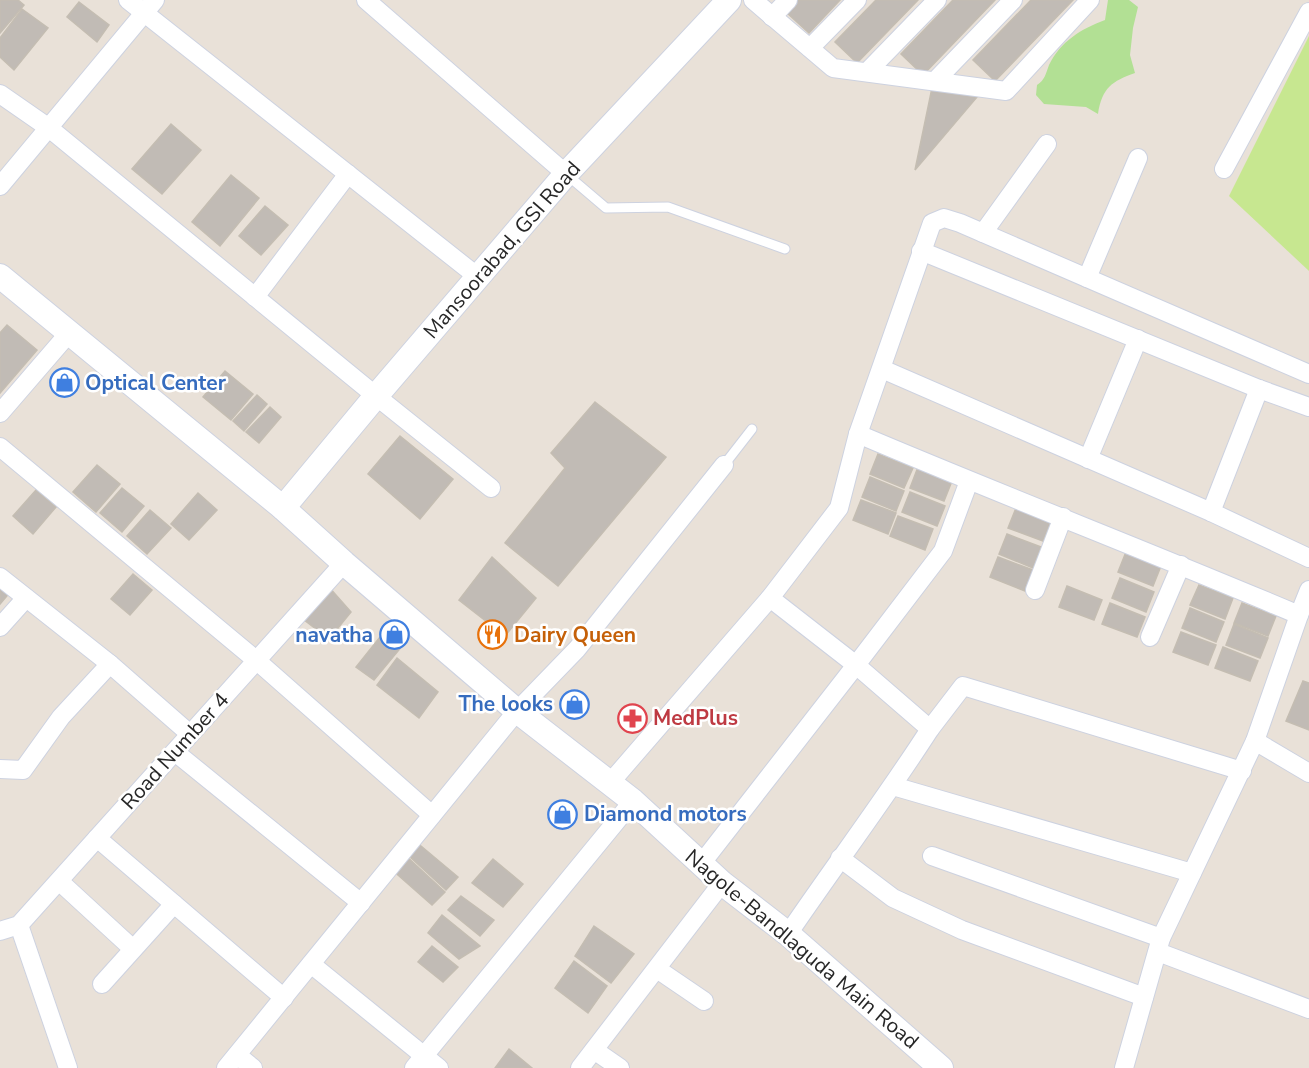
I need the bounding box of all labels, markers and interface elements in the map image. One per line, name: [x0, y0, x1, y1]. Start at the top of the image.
street label: Mansoorabad, GSI Road: [417, 155, 587, 345]
shop icon: Optical Center: [48, 367, 80, 399]
place label: Optical Center: [85, 369, 227, 397]
shop icon: navatha: [378, 619, 410, 651]
restaurant icon: Dairy Queen: [477, 619, 509, 651]
place label: navatha: [295, 621, 373, 649]
place label: Dairy Queen: [514, 621, 636, 649]
street label: Road Number 4: [115, 686, 235, 816]
shop icon: The looks: [558, 688, 590, 720]
place label: The looks: [459, 690, 553, 718]
pharmacy icon: MedPlus: [616, 702, 648, 734]
place label: MedPlus: [653, 704, 738, 732]
shop icon: Diamond motors: [547, 798, 579, 830]
place label: Diamond motors: [584, 800, 747, 828]
street label: Nagole-Bandlaguda Main Road: [679, 843, 925, 1055]

